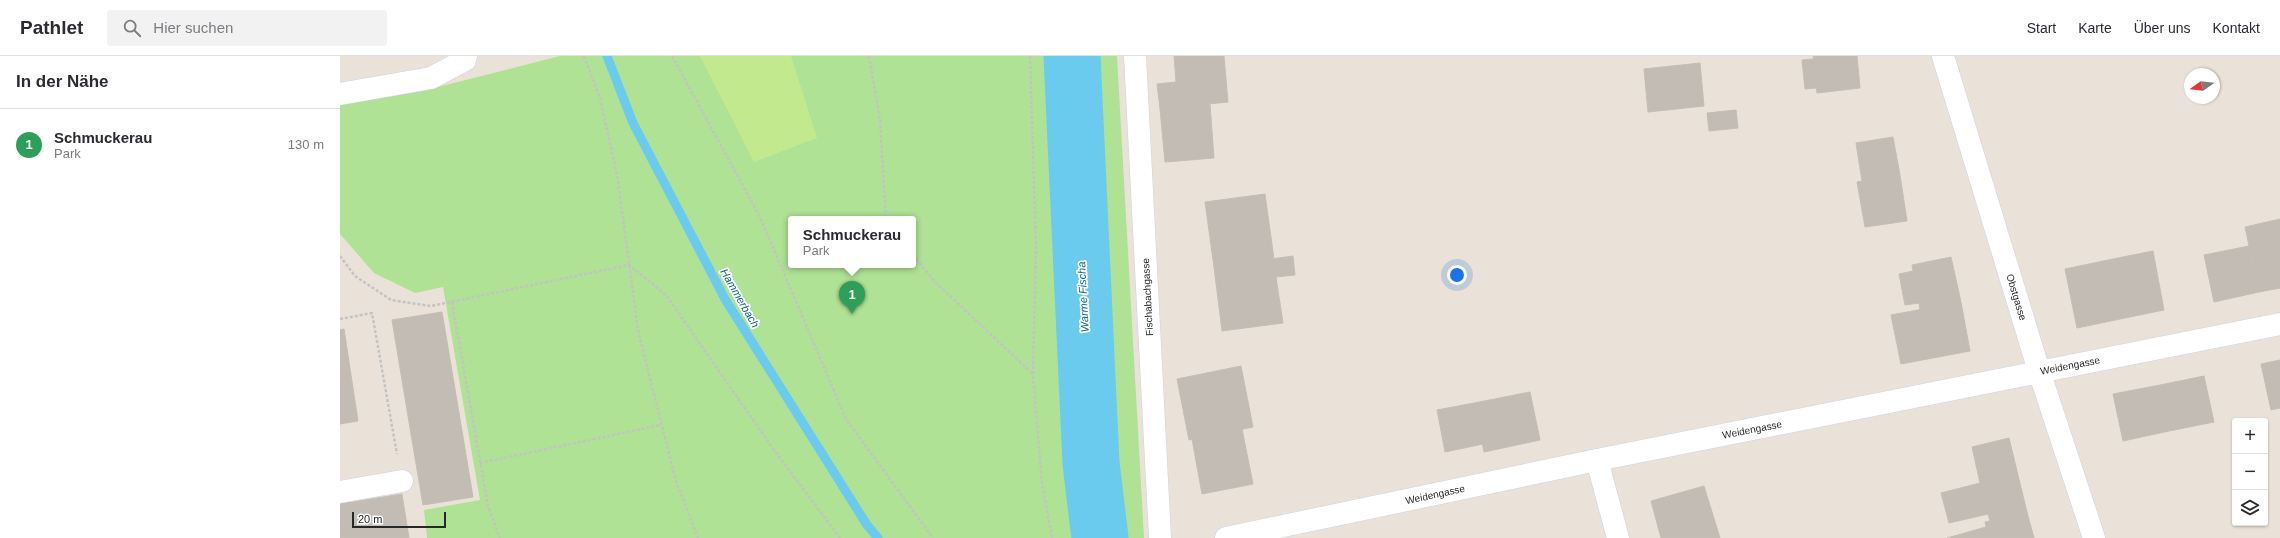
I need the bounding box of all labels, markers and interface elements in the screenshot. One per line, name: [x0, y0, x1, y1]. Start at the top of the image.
search box: [107, 10, 387, 46]
text: Pathlet: [20, 17, 83, 38]
icon: search: [121, 17, 143, 39]
text: Hier suchen: [153, 19, 233, 36]
text: Start: [2027, 20, 2056, 36]
text: Karte: [2078, 20, 2112, 36]
text: Über uns: [2134, 20, 2191, 36]
text: Kontakt: [2213, 20, 2260, 36]
north arrow: [2184, 68, 2220, 104]
text: In der Nähe: [16, 72, 109, 91]
text: Schmuckerau: [54, 129, 152, 146]
text: 1: [25, 137, 33, 152]
text: 130 m: [288, 137, 324, 152]
text: Park: [54, 146, 81, 161]
popup: [788, 216, 916, 268]
text: Schmuckerau: [803, 226, 901, 243]
text: Park: [803, 243, 830, 258]
street label: Fischabachgasse: [1140, 257, 1155, 336]
water label: Warme Fischa: [1075, 261, 1091, 333]
your location: [1447, 265, 1467, 285]
water label: Hammerbach: [718, 266, 762, 330]
street label: Obstgasse: [2004, 273, 2029, 322]
pin: 1: [839, 281, 865, 314]
street label: Weidengasse: [2039, 354, 2101, 377]
street label: Weidengasse: [1721, 418, 1783, 441]
map controls: [2232, 418, 2268, 526]
button: +: [2232, 418, 2268, 454]
button: −: [2232, 454, 2268, 490]
street label: Weidengasse: [1404, 483, 1466, 506]
button: layers: [2232, 490, 2268, 526]
scale bar: [352, 510, 446, 529]
text: 20 m: [358, 513, 382, 525]

